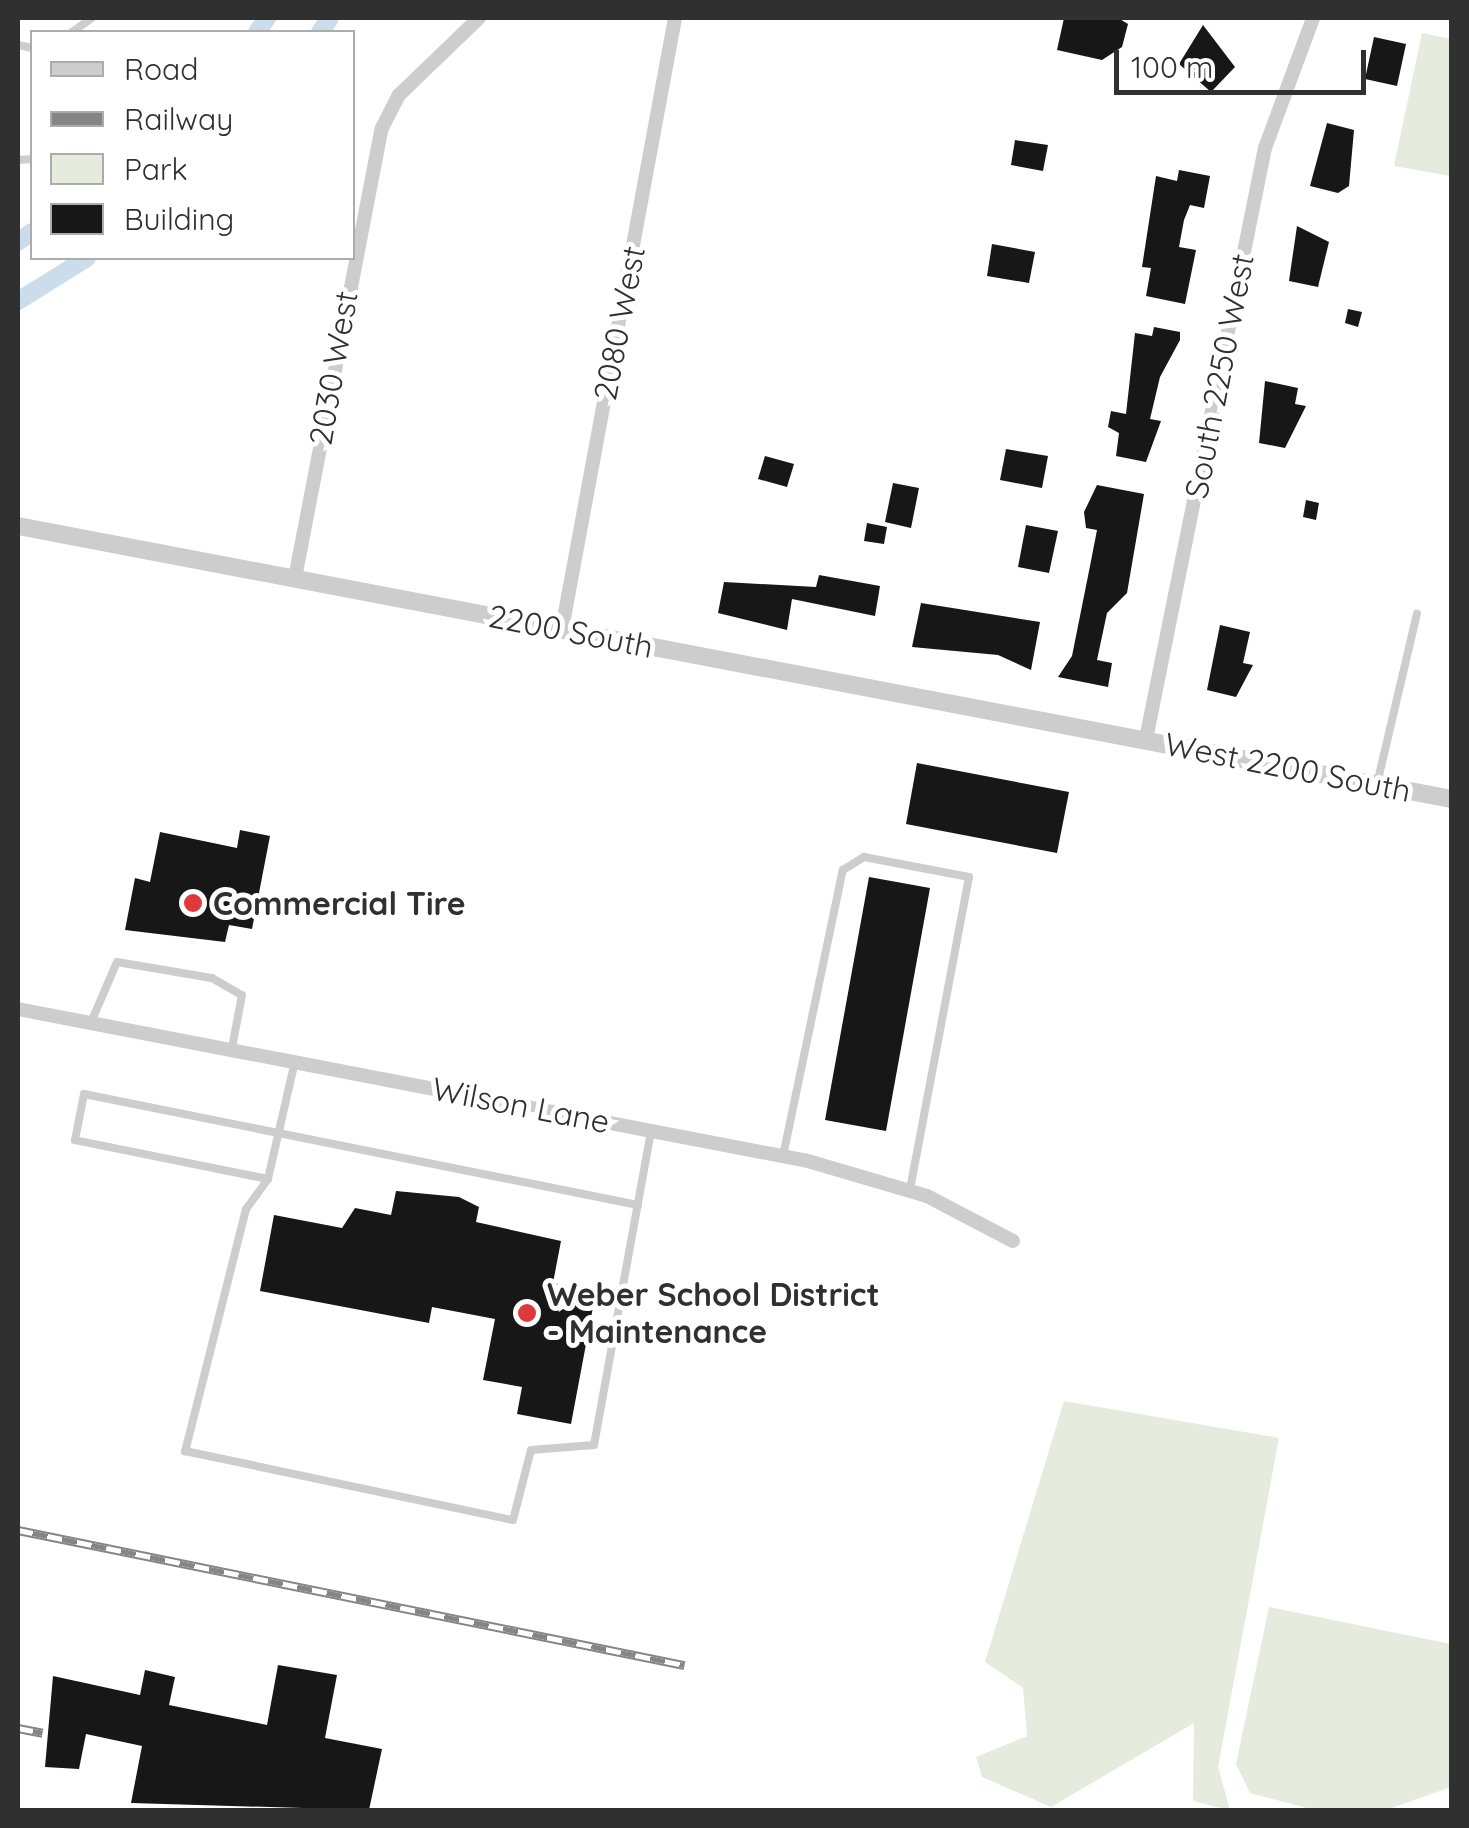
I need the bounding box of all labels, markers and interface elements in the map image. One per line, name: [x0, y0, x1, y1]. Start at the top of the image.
legend: [30, 30, 355, 260]
scale bar: [1119, 30, 1372, 92]
text: 100 m: [1131, 48, 1213, 86]
text: Road: [124, 50, 198, 88]
text: Railway: [124, 100, 233, 138]
text: Park: [124, 150, 188, 188]
text: Building: [124, 200, 234, 238]
street label: 2080 West: [585, 243, 653, 403]
street label: South 2250 West: [1176, 250, 1262, 502]
street label: 2030 West: [301, 288, 365, 448]
street label: 2200 South: [485, 596, 657, 666]
street label: West 2200 South: [1162, 724, 1414, 810]
place label: Commercial Tire: [213, 884, 466, 922]
marker: Commercial Tire: [182, 892, 204, 914]
street label: Wilson Lane: [429, 1069, 613, 1141]
place label: Weber School District - Maintenance: [547, 1276, 880, 1351]
marker: Weber School District - Maintenance: [516, 1302, 538, 1324]

